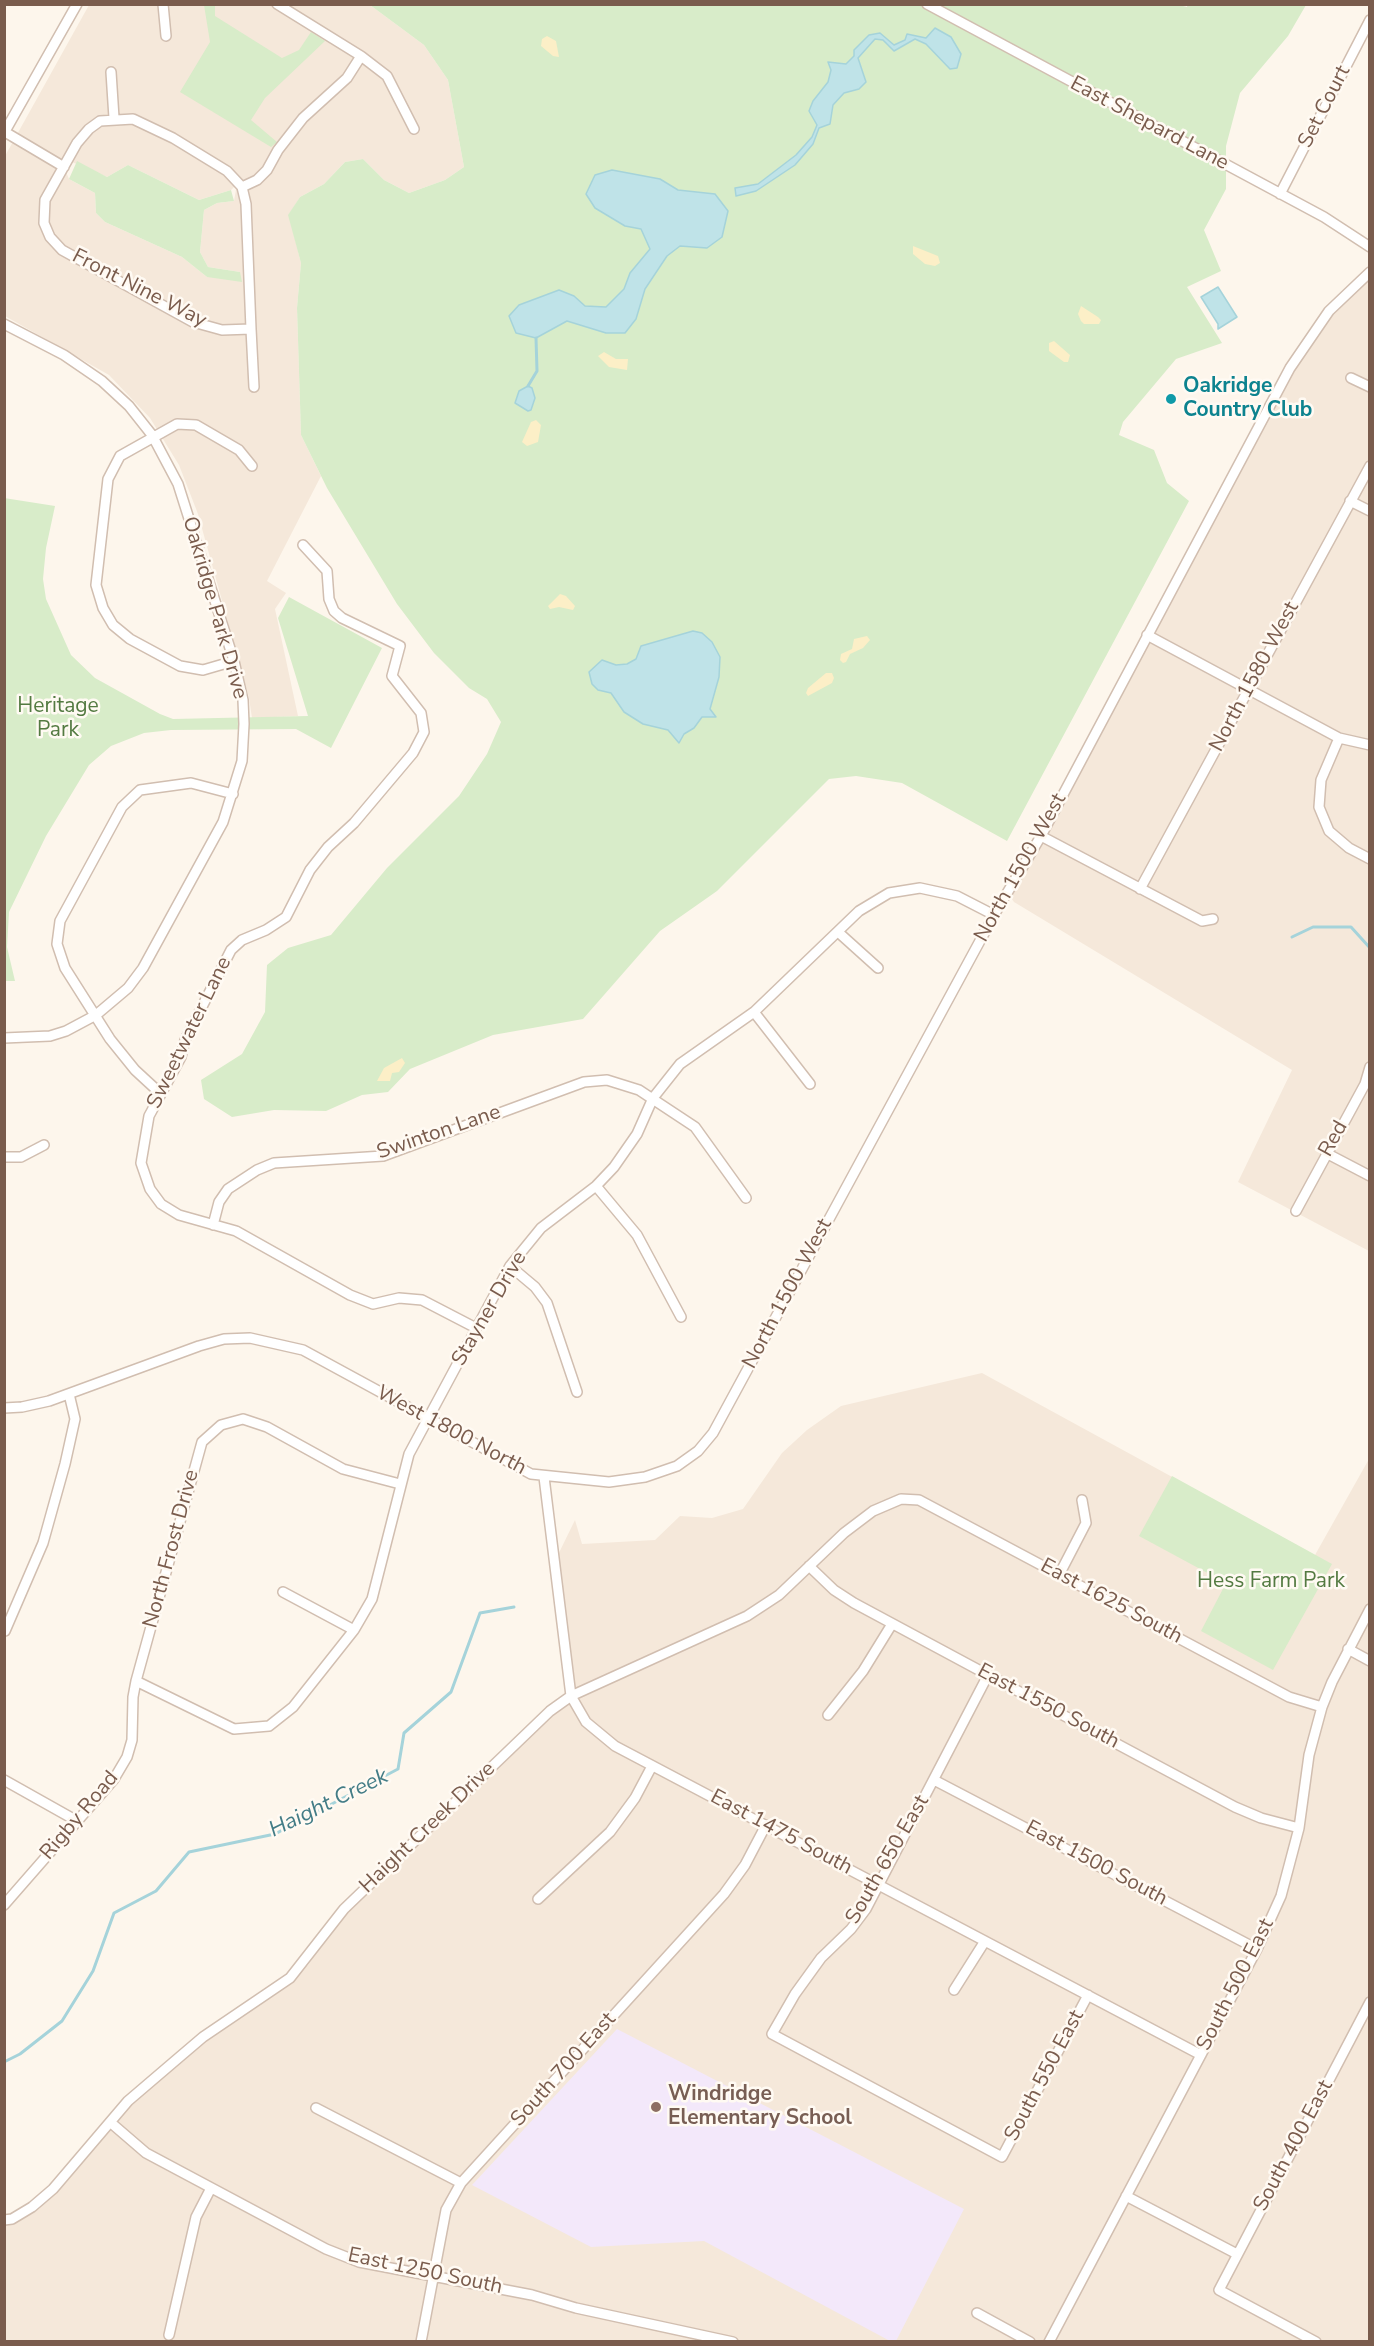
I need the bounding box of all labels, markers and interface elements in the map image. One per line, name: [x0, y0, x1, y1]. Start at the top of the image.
street label: Set Court: [1294, 62, 1356, 152]
street label: East Shepard Lane: [1065, 72, 1233, 176]
street label: Front Nine Way: [67, 244, 211, 334]
place label: Oakridge Country Club: [1183, 374, 1312, 424]
marker: Oakridge Country Club: [1164, 392, 1178, 406]
street label: Oakridge Park Drive: [176, 514, 252, 702]
street label: North 1580 West: [1205, 598, 1305, 756]
park label: Heritage Park: [17, 694, 99, 744]
street label: North 1500 West: [970, 789, 1072, 947]
street label: Sweetwater Lane: [142, 953, 238, 1113]
street label: Swinton Lane: [374, 1100, 504, 1166]
street label: Red: [1314, 1117, 1354, 1161]
street label: North 1500 West: [738, 1215, 838, 1373]
street label: Stayner Drive: [447, 1247, 533, 1371]
street label: West 1800 North: [372, 1381, 530, 1481]
street label: North Frost Drive: [139, 1467, 205, 1631]
street label: East 1625 South: [1036, 1554, 1186, 1650]
park label: Hess Farm Park: [1197, 1569, 1345, 1595]
street label: East 1550 South: [973, 1659, 1123, 1755]
street label: Haight Creek Drive: [355, 1757, 501, 1899]
water label: Haight Creek: [265, 1764, 393, 1844]
street label: Rigby Road: [36, 1766, 124, 1866]
street label: East 1475 South: [706, 1785, 856, 1881]
street label: South 650 East: [841, 1791, 935, 1929]
street label: East 1500 South: [1021, 1816, 1171, 1912]
street label: South 500 East: [1192, 1915, 1280, 2055]
street label: South 550 East: [1000, 2006, 1090, 2146]
street label: South 700 East: [506, 2008, 622, 2132]
street label: South 400 East: [1249, 2076, 1339, 2216]
place label: Windridge Elementary School: [668, 2082, 852, 2132]
marker: Windridge Elementary School: [649, 2100, 663, 2114]
street label: East 1250 South: [345, 2243, 505, 2301]

